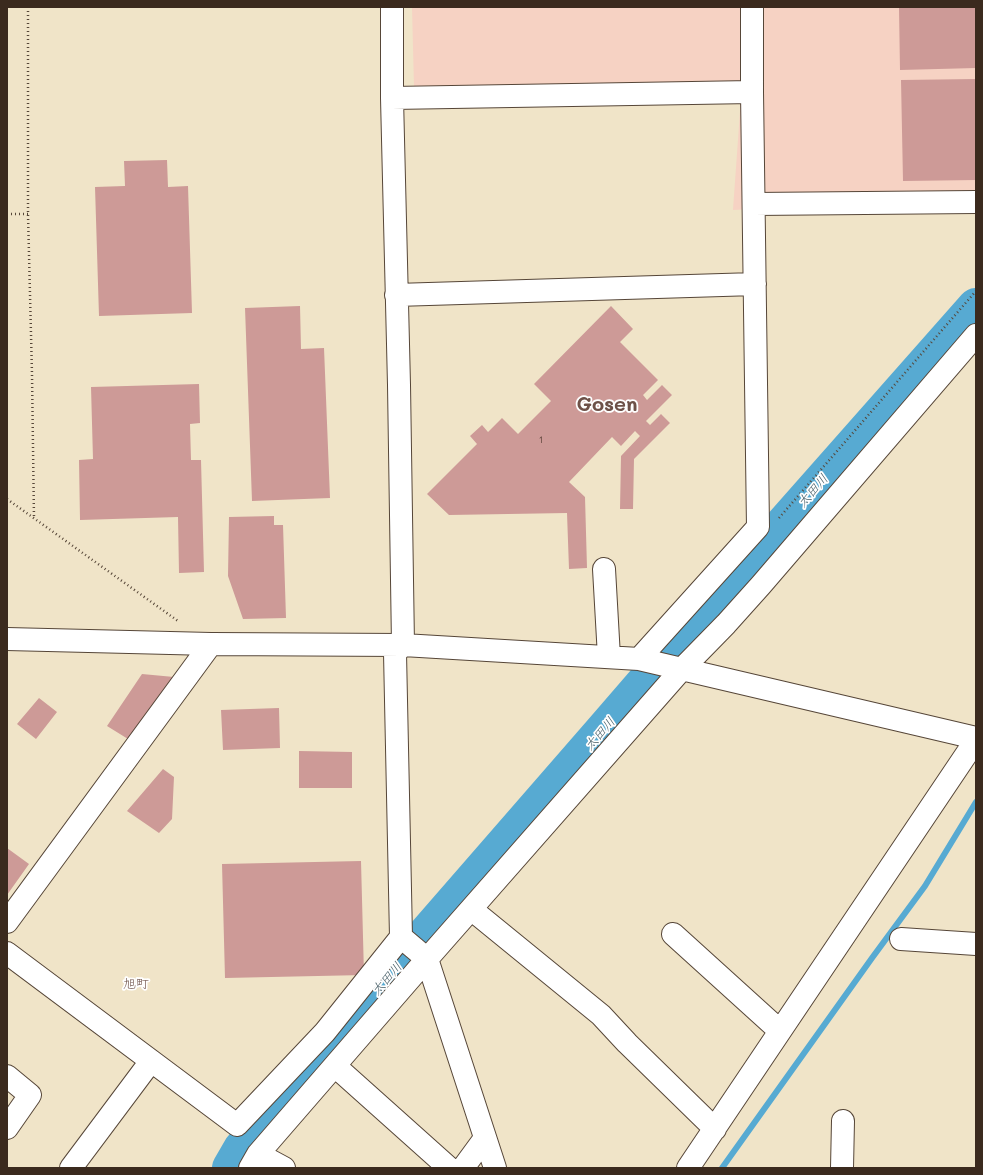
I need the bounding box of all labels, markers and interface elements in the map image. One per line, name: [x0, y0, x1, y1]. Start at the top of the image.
district label: Gosen: [576, 393, 638, 417]
house number: 1: [539, 434, 543, 446]
water label: 太田川: [794, 471, 832, 511]
water label: 太田川: [581, 714, 619, 754]
water label: 太田川: [368, 959, 406, 999]
district label: 旭町: [123, 976, 149, 992]

